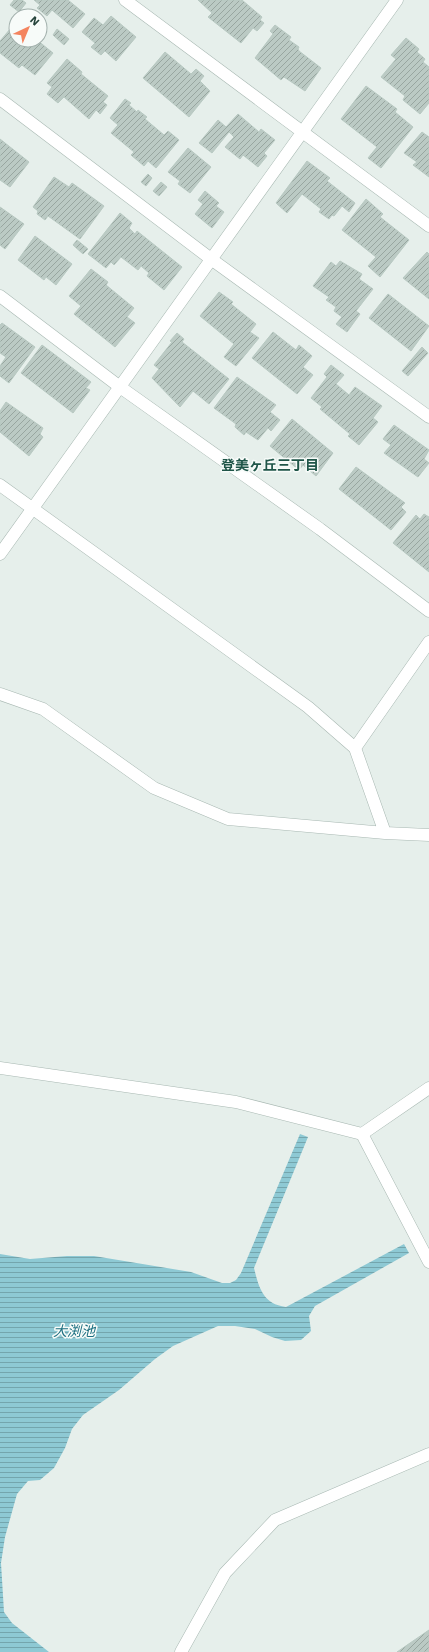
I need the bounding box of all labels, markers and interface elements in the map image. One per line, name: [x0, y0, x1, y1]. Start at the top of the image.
north arrow: [8, 8, 48, 48]
text: N: [27, 14, 42, 29]
district label: 登美ヶ丘三丁目: [221, 457, 319, 473]
water label: 大渕池: [53, 1323, 97, 1339]

